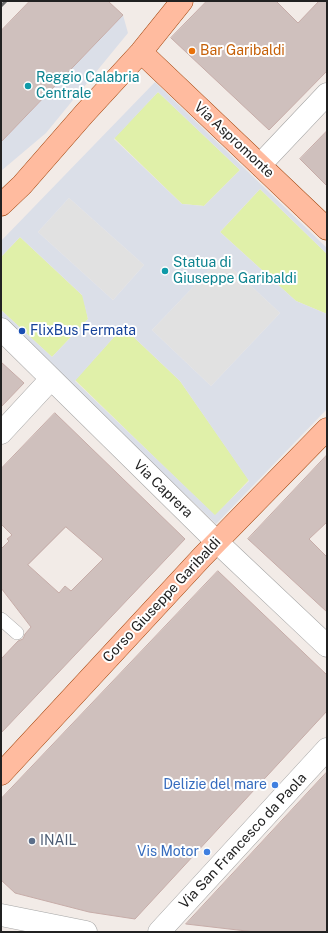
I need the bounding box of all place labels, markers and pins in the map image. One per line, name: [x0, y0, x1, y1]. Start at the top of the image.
place label: Bar Garibaldi: [200, 43, 285, 59]
marker: Bar Garibaldi: [187, 46, 197, 56]
place label: Reggio Calabria Centrale: [36, 70, 139, 102]
marker: Reggio Calabria Centrale: [23, 81, 33, 91]
place label: Statua di Giuseppe Garibaldi: [173, 255, 297, 288]
marker: Statua di Giuseppe Garibaldi: [160, 266, 170, 276]
place label: FlixBus Fermata: [30, 323, 136, 339]
marker: FlixBus Fermata: [17, 326, 27, 336]
place label: Delizie del mare: [163, 777, 267, 793]
marker: Delizie del mare: [270, 780, 280, 790]
place label: INAIL: [40, 833, 77, 849]
marker: INAIL: [27, 836, 37, 846]
place label: Vis Motor: [137, 844, 199, 860]
marker: Vis Motor: [202, 847, 212, 857]

